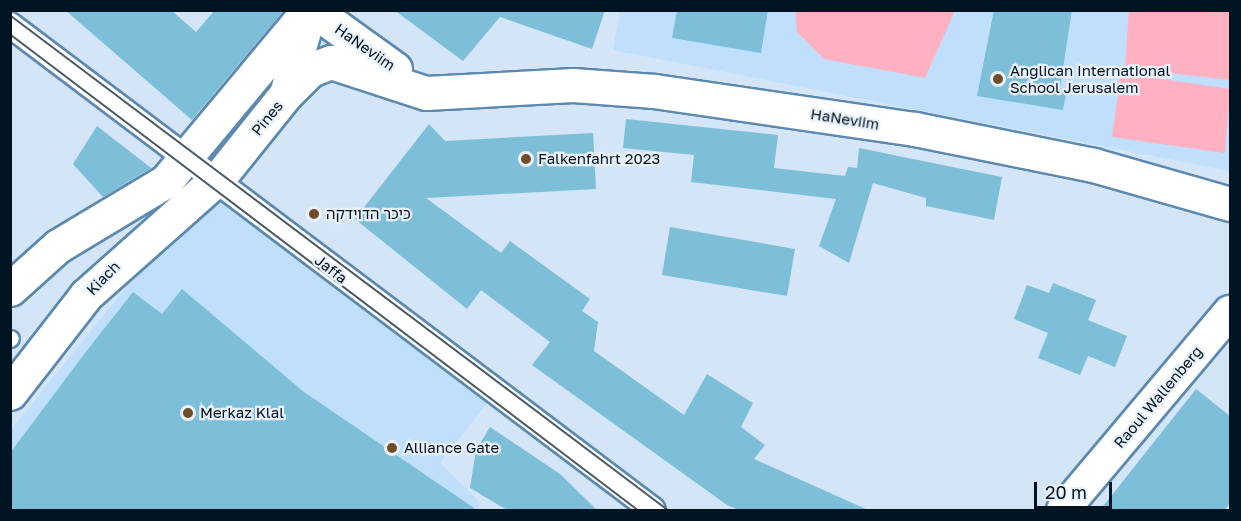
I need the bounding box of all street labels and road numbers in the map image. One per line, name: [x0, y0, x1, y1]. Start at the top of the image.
street label: HaNeviim: [331, 20, 399, 74]
street label: Pines: [248, 97, 286, 139]
street label: HaNeviim: [809, 105, 881, 133]
street label: Jaffa: [311, 251, 351, 287]
street label: Kiach: [83, 257, 123, 299]
street label: Raoul Wallenberg: [1110, 342, 1206, 452]

